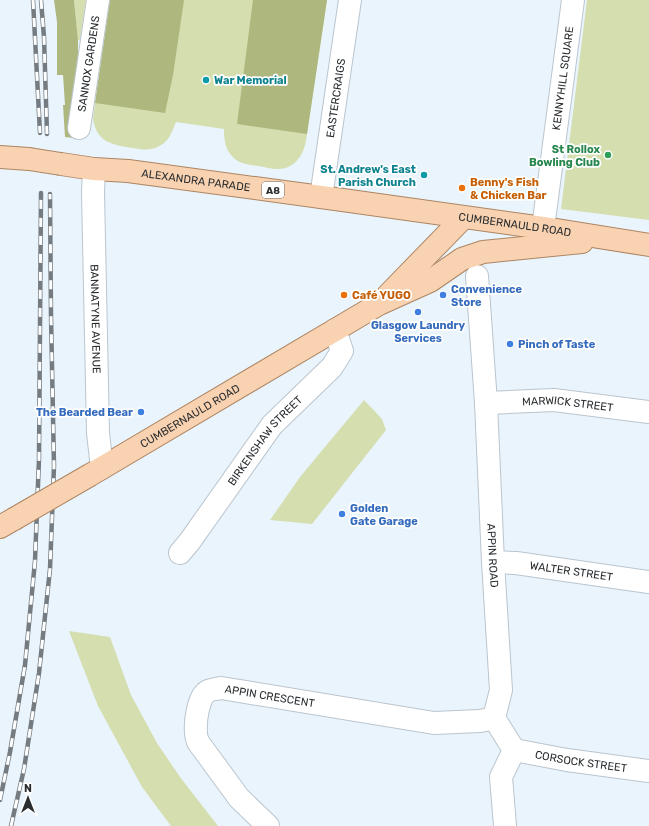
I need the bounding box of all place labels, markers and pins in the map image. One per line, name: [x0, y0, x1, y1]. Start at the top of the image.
place label: War Memorial: [214, 74, 287, 87]
marker: War Memorial: [201, 75, 211, 85]
place label: St Rollox Bowling Club: [529, 143, 601, 169]
marker: St Rollox Bowling Club: [603, 150, 613, 160]
place label: St. Andrew's East Parish Church: [320, 163, 416, 189]
marker: St. Andrew's East Parish Church: [419, 170, 429, 180]
place label: Benny's Fish & Chicken Bar: [470, 176, 546, 202]
marker: Benny's Fish & Chicken Bar: [457, 183, 467, 193]
place label: Convenience Store: [451, 283, 523, 309]
place label: Café YUGO: [352, 289, 411, 302]
marker: Café YUGO: [339, 290, 349, 300]
marker: Convenience Store: [438, 290, 448, 300]
marker: Glasgow Laundry Services: [413, 307, 423, 317]
place label: Glasgow Laundry Services: [371, 319, 466, 345]
place label: Pinch of Taste: [518, 338, 596, 351]
marker: Pinch of Taste: [505, 339, 515, 349]
place label: The Bearded Bear: [36, 406, 133, 419]
marker: The Bearded Bear: [136, 407, 146, 417]
place label: Golden Gate Garage: [350, 502, 418, 528]
marker: Golden Gate Garage: [337, 509, 347, 519]

